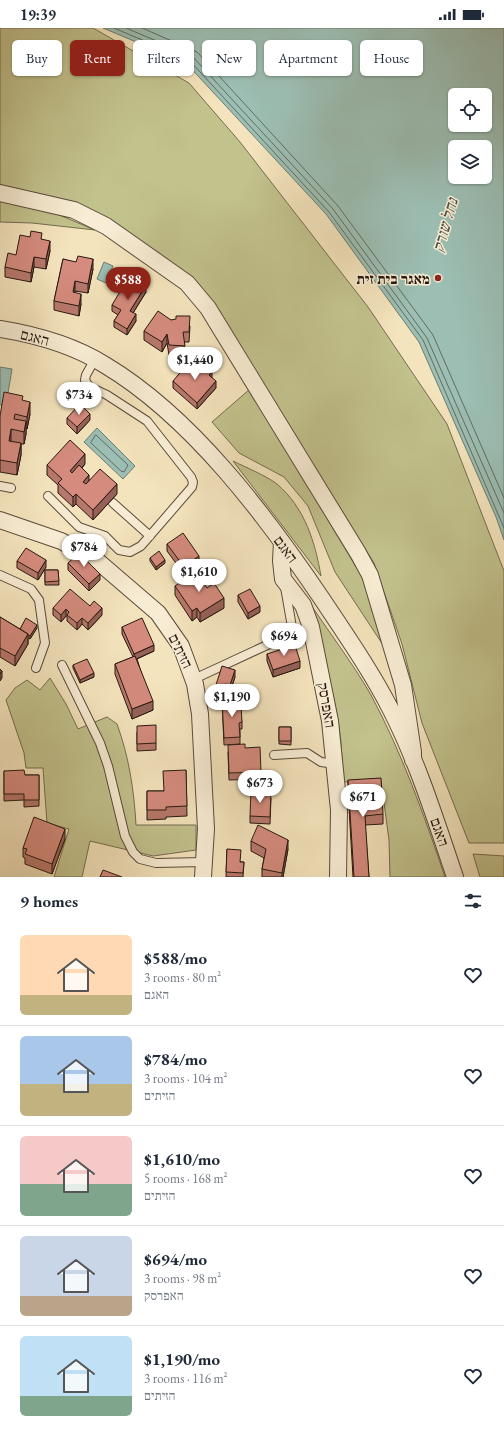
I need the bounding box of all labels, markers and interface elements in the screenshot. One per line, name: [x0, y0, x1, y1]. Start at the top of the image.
text: 19:39: [20, 5, 56, 24]
chip: Buy: [12, 40, 62, 76]
chip: Rent: [70, 40, 125, 76]
chip: Filters: [133, 40, 194, 76]
chip: New: [202, 40, 256, 76]
chip: Apartment: [264, 40, 352, 76]
chip: House: [360, 40, 423, 76]
map controls: [448, 88, 492, 184]
button: locate: [448, 88, 492, 132]
button: layers: [448, 140, 492, 184]
water label: נחל שורק: [427, 194, 463, 254]
pin: $588: [104, 267, 152, 301]
place label: מאגר בית זית: [357, 269, 430, 288]
text: $588: [115, 271, 141, 288]
marker: מאגר בית זית: [433, 273, 443, 283]
street label: האגם: [19, 324, 51, 350]
pin: $1,440: [162, 347, 228, 381]
text: $1,440: [177, 351, 213, 368]
pin: $734: [55, 382, 103, 416]
text: $734: [66, 386, 92, 403]
street label: האגם: [270, 532, 302, 566]
pin: $784: [60, 534, 108, 568]
text: $784: [71, 538, 97, 555]
pin: $1,610: [166, 559, 232, 593]
text: $1,610: [181, 563, 217, 580]
pin: $694: [260, 623, 308, 657]
text: $694: [271, 627, 297, 644]
street label: הזיתים: [165, 631, 197, 671]
street label: האפרסק: [314, 681, 340, 729]
pin: $1,190: [199, 684, 265, 718]
text: $1,190: [214, 688, 250, 705]
pin: $673: [236, 770, 284, 804]
text: $673: [247, 774, 273, 791]
pin: $671: [339, 784, 387, 818]
text: $671: [350, 788, 376, 805]
street label: האגם: [426, 815, 454, 849]
text: 9 homes: [20, 890, 78, 912]
icon: filters: [462, 890, 484, 912]
text: $588/mo: [144, 947, 207, 969]
icon: home: [52, 951, 100, 999]
icon: heart: [462, 964, 484, 986]
text: 3 rooms · 80 m²: [144, 969, 221, 986]
text: האגם: [144, 986, 169, 1003]
text: $784/mo: [144, 1048, 207, 1070]
icon: home: [52, 1052, 100, 1100]
icon: heart: [462, 1065, 484, 1087]
text: 3 rooms · 104 m²: [144, 1070, 228, 1087]
text: הזיתים: [144, 1087, 175, 1104]
text: $1,610/mo: [144, 1148, 220, 1170]
icon: home: [52, 1152, 100, 1200]
icon: heart: [462, 1165, 484, 1187]
text: 5 rooms · 168 m²: [144, 1170, 228, 1187]
text: הזיתים: [144, 1187, 175, 1204]
text: $694/mo: [144, 1248, 207, 1270]
icon: home: [52, 1252, 100, 1300]
icon: heart: [462, 1265, 484, 1287]
text: 3 rooms · 98 m²: [144, 1270, 221, 1287]
text: האפרסק: [144, 1287, 184, 1304]
text: $1,190/mo: [144, 1348, 220, 1370]
icon: home: [52, 1352, 100, 1400]
icon: heart: [462, 1365, 484, 1387]
text: 3 rooms · 116 m²: [144, 1370, 228, 1387]
text: הזיתים: [144, 1387, 175, 1404]

